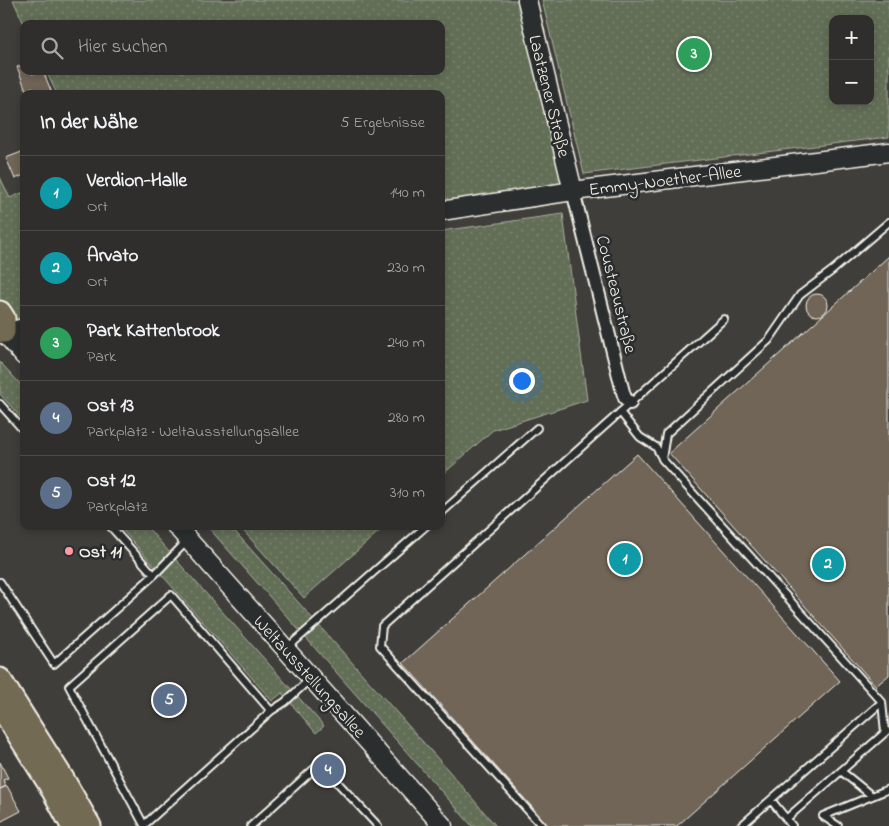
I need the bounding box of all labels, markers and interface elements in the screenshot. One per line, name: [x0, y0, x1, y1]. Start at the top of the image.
map controls: [829, 15, 874, 105]
button: +: [829, 15, 874, 60]
search box: [20, 20, 445, 75]
street label: Laatzener Straße: [520, 33, 576, 161]
icon: search: [38, 34, 66, 62]
text: Hier suchen: [78, 34, 167, 61]
pin: 3: [678, 35, 710, 73]
button: −: [829, 60, 874, 105]
text: In der Nähe: [40, 108, 138, 138]
text: 5 Ergebnisse: [340, 111, 425, 135]
street label: Emmy-Noether-Allee: [588, 160, 744, 204]
text: Verdion-Halle: [87, 168, 187, 195]
text: 1: [53, 181, 59, 205]
text: 140 m: [390, 181, 425, 205]
text: Ort: [87, 195, 108, 219]
street label: Cousteaustraße: [588, 233, 642, 357]
text: Arvato: [87, 243, 138, 270]
text: 2: [52, 256, 60, 280]
text: 230 m: [387, 256, 425, 280]
text: Ort: [87, 270, 108, 294]
text: Park Kattenbrook: [87, 318, 220, 345]
text: 3: [53, 331, 59, 355]
text: 240 m: [387, 331, 425, 355]
text: Park: [87, 345, 116, 369]
your location: [509, 368, 535, 394]
text: Ost 13: [87, 393, 134, 420]
text: 4: [53, 406, 59, 430]
text: 280 m: [388, 406, 425, 430]
text: Parkplatz · Weltausstellungsallee: [87, 420, 299, 444]
text: Ost 12: [87, 468, 136, 495]
text: 5: [51, 481, 61, 505]
text: 310 m: [390, 481, 425, 505]
text: Parkplatz: [87, 495, 148, 519]
place label: Ost 11: [79, 540, 122, 566]
pin: 1: [609, 540, 641, 578]
marker: Ost 11: [63, 545, 75, 557]
pin: 2: [812, 545, 844, 583]
street label: Weltausstellungsallee: [245, 610, 372, 746]
pin: 5: [153, 681, 185, 719]
pin: 4: [312, 751, 344, 789]

